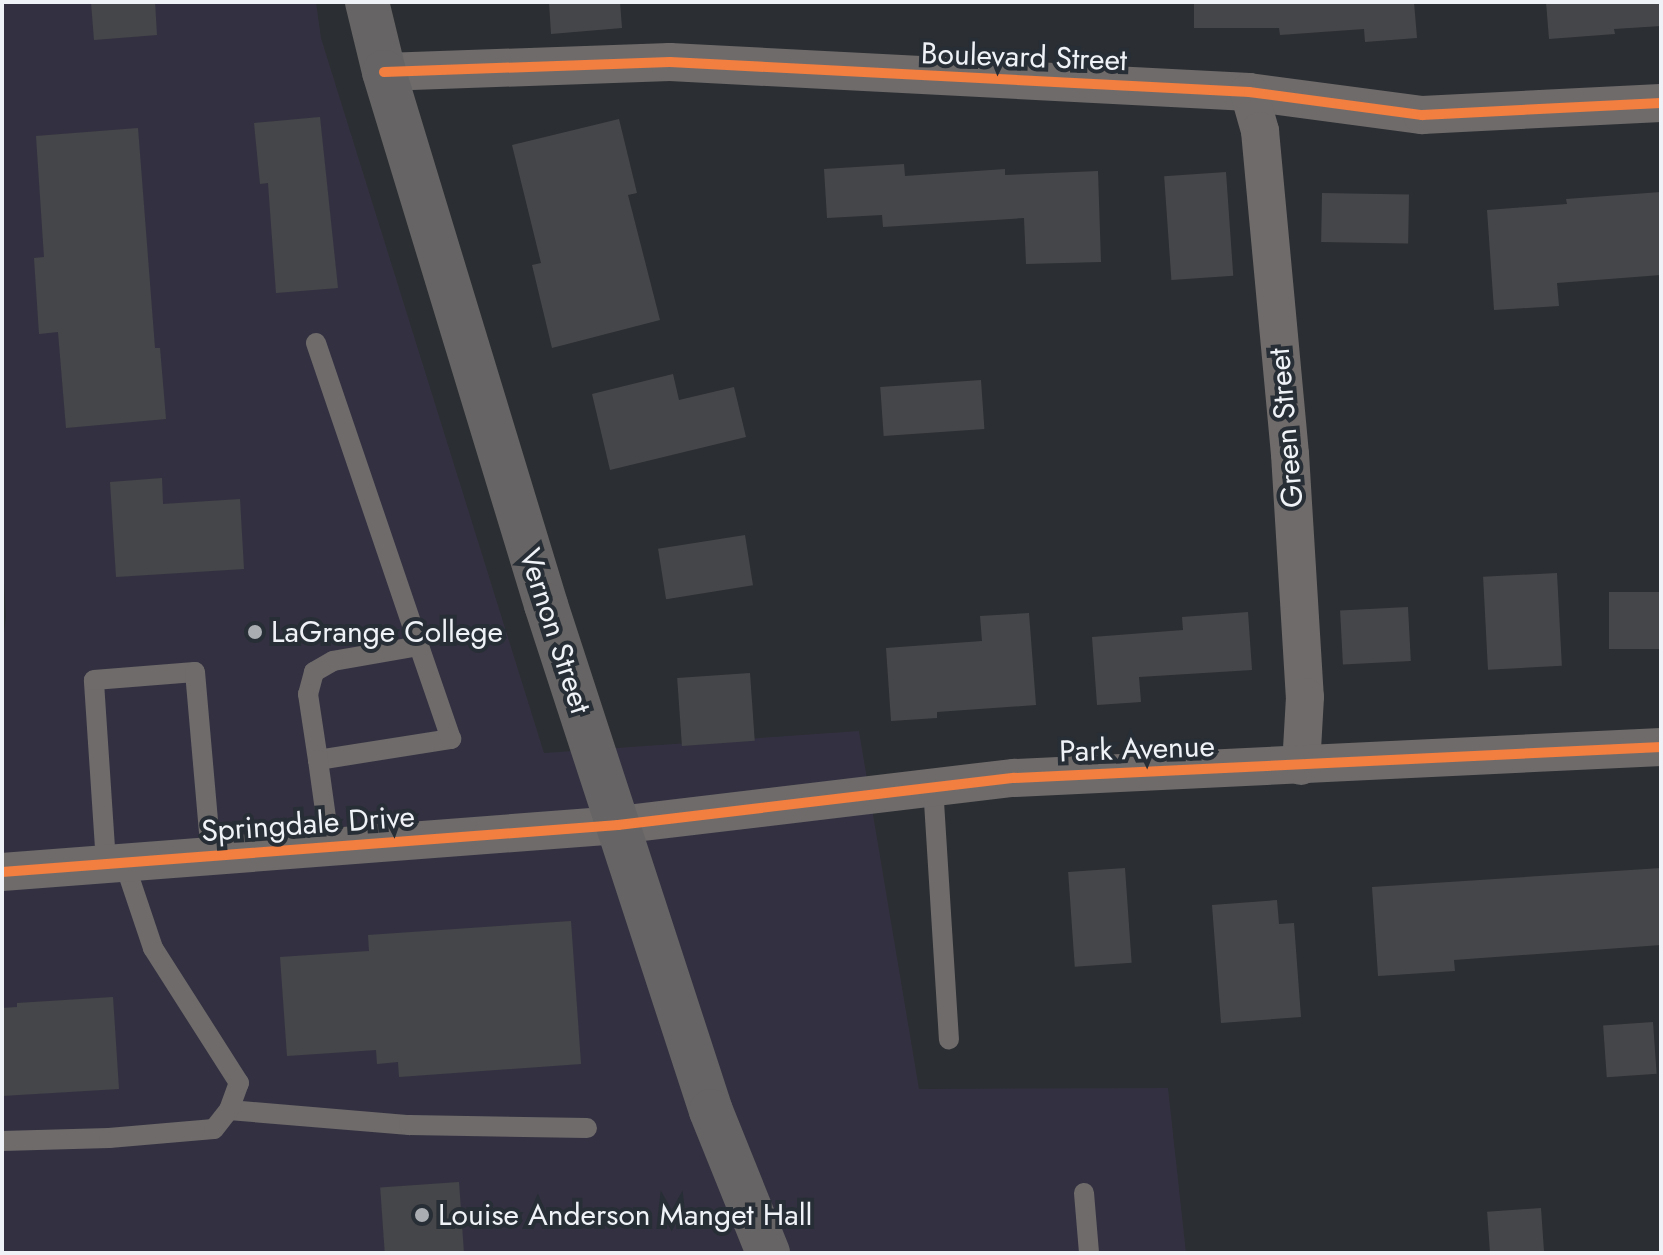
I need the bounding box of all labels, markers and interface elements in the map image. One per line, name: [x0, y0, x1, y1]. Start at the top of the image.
street label: Boulevard Street: [920, 35, 1128, 79]
street label: Green Street: [1261, 347, 1311, 509]
street label: Vernon Street: [511, 544, 599, 718]
place label: LaGrange College: [271, 614, 503, 650]
marker: LaGrange College: [246, 623, 264, 641]
street label: Park Avenue: [1058, 728, 1216, 770]
street label: Springdale Drive: [200, 799, 416, 849]
place label: Louise Anderson Manget Hall: [438, 1197, 812, 1233]
marker: Louise Anderson Manget Hall: [413, 1206, 431, 1224]

